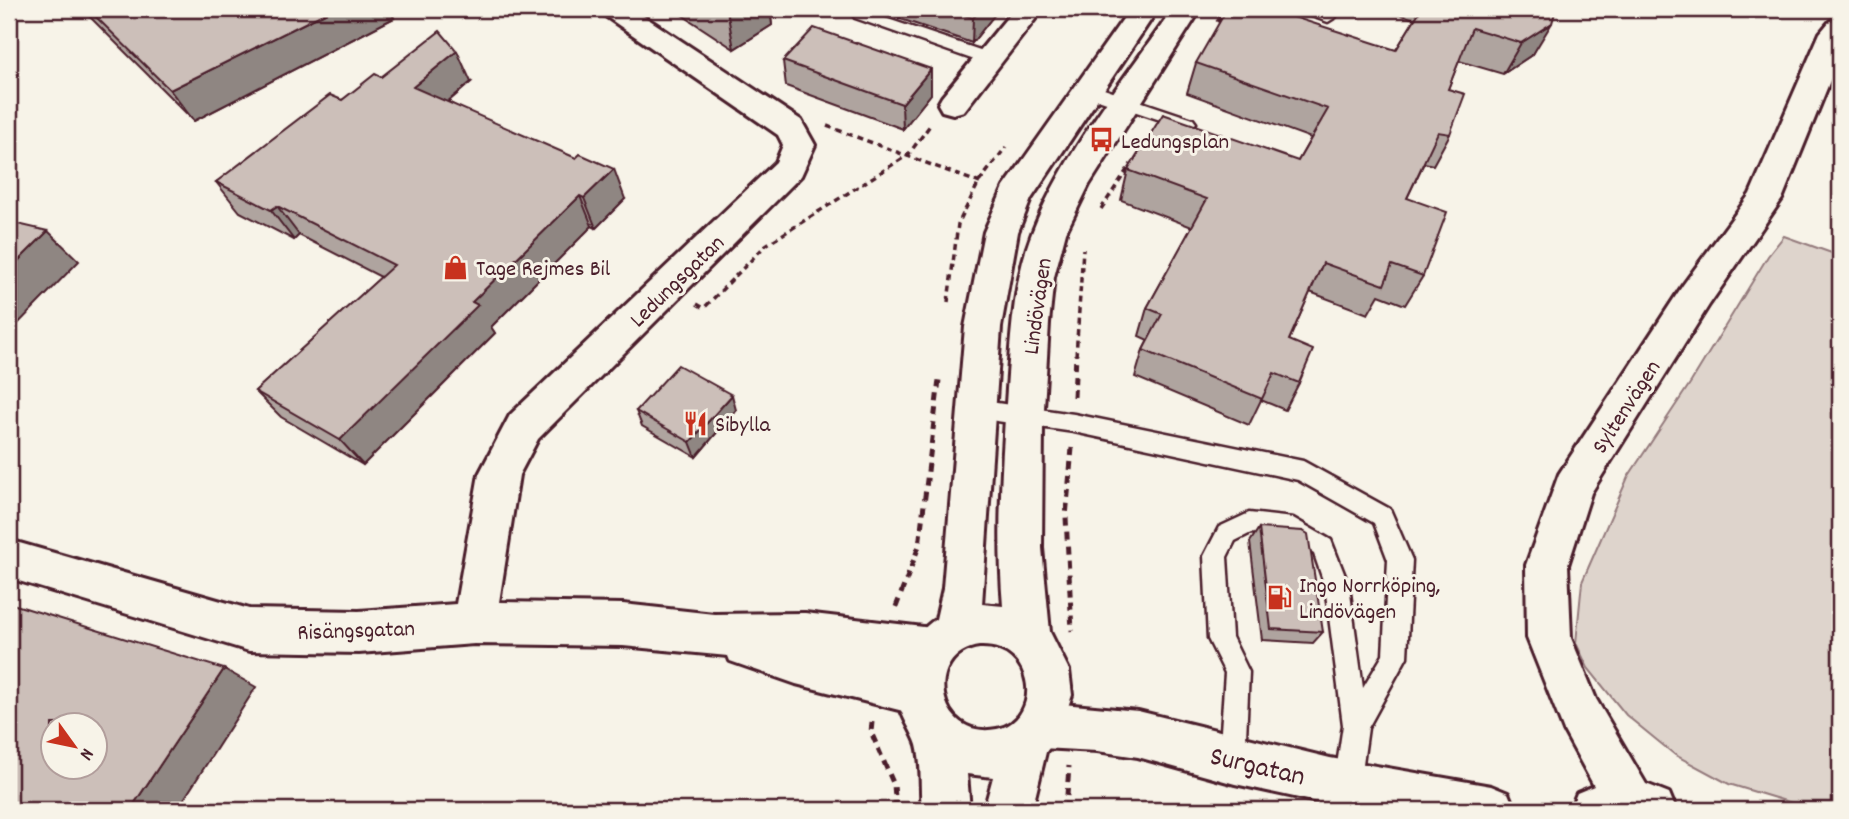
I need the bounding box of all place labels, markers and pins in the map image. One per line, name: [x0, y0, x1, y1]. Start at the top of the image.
bus stop icon: Ledungsplan: [1087, 126, 1115, 154]
place label: Ledungsplan: [1121, 127, 1229, 160]
shop icon: Tage Rejmes Bil: [442, 253, 470, 281]
place label: Tage Rejmes Bil: [476, 254, 611, 287]
restaurant icon: Sibylla: [681, 409, 709, 437]
place label: Sibylla: [715, 410, 772, 443]
place label: Ingo Norrköping, Lindövägen: [1299, 571, 1441, 630]
fuel station icon: Ingo Norrköping, Lindövägen: [1265, 583, 1293, 611]

